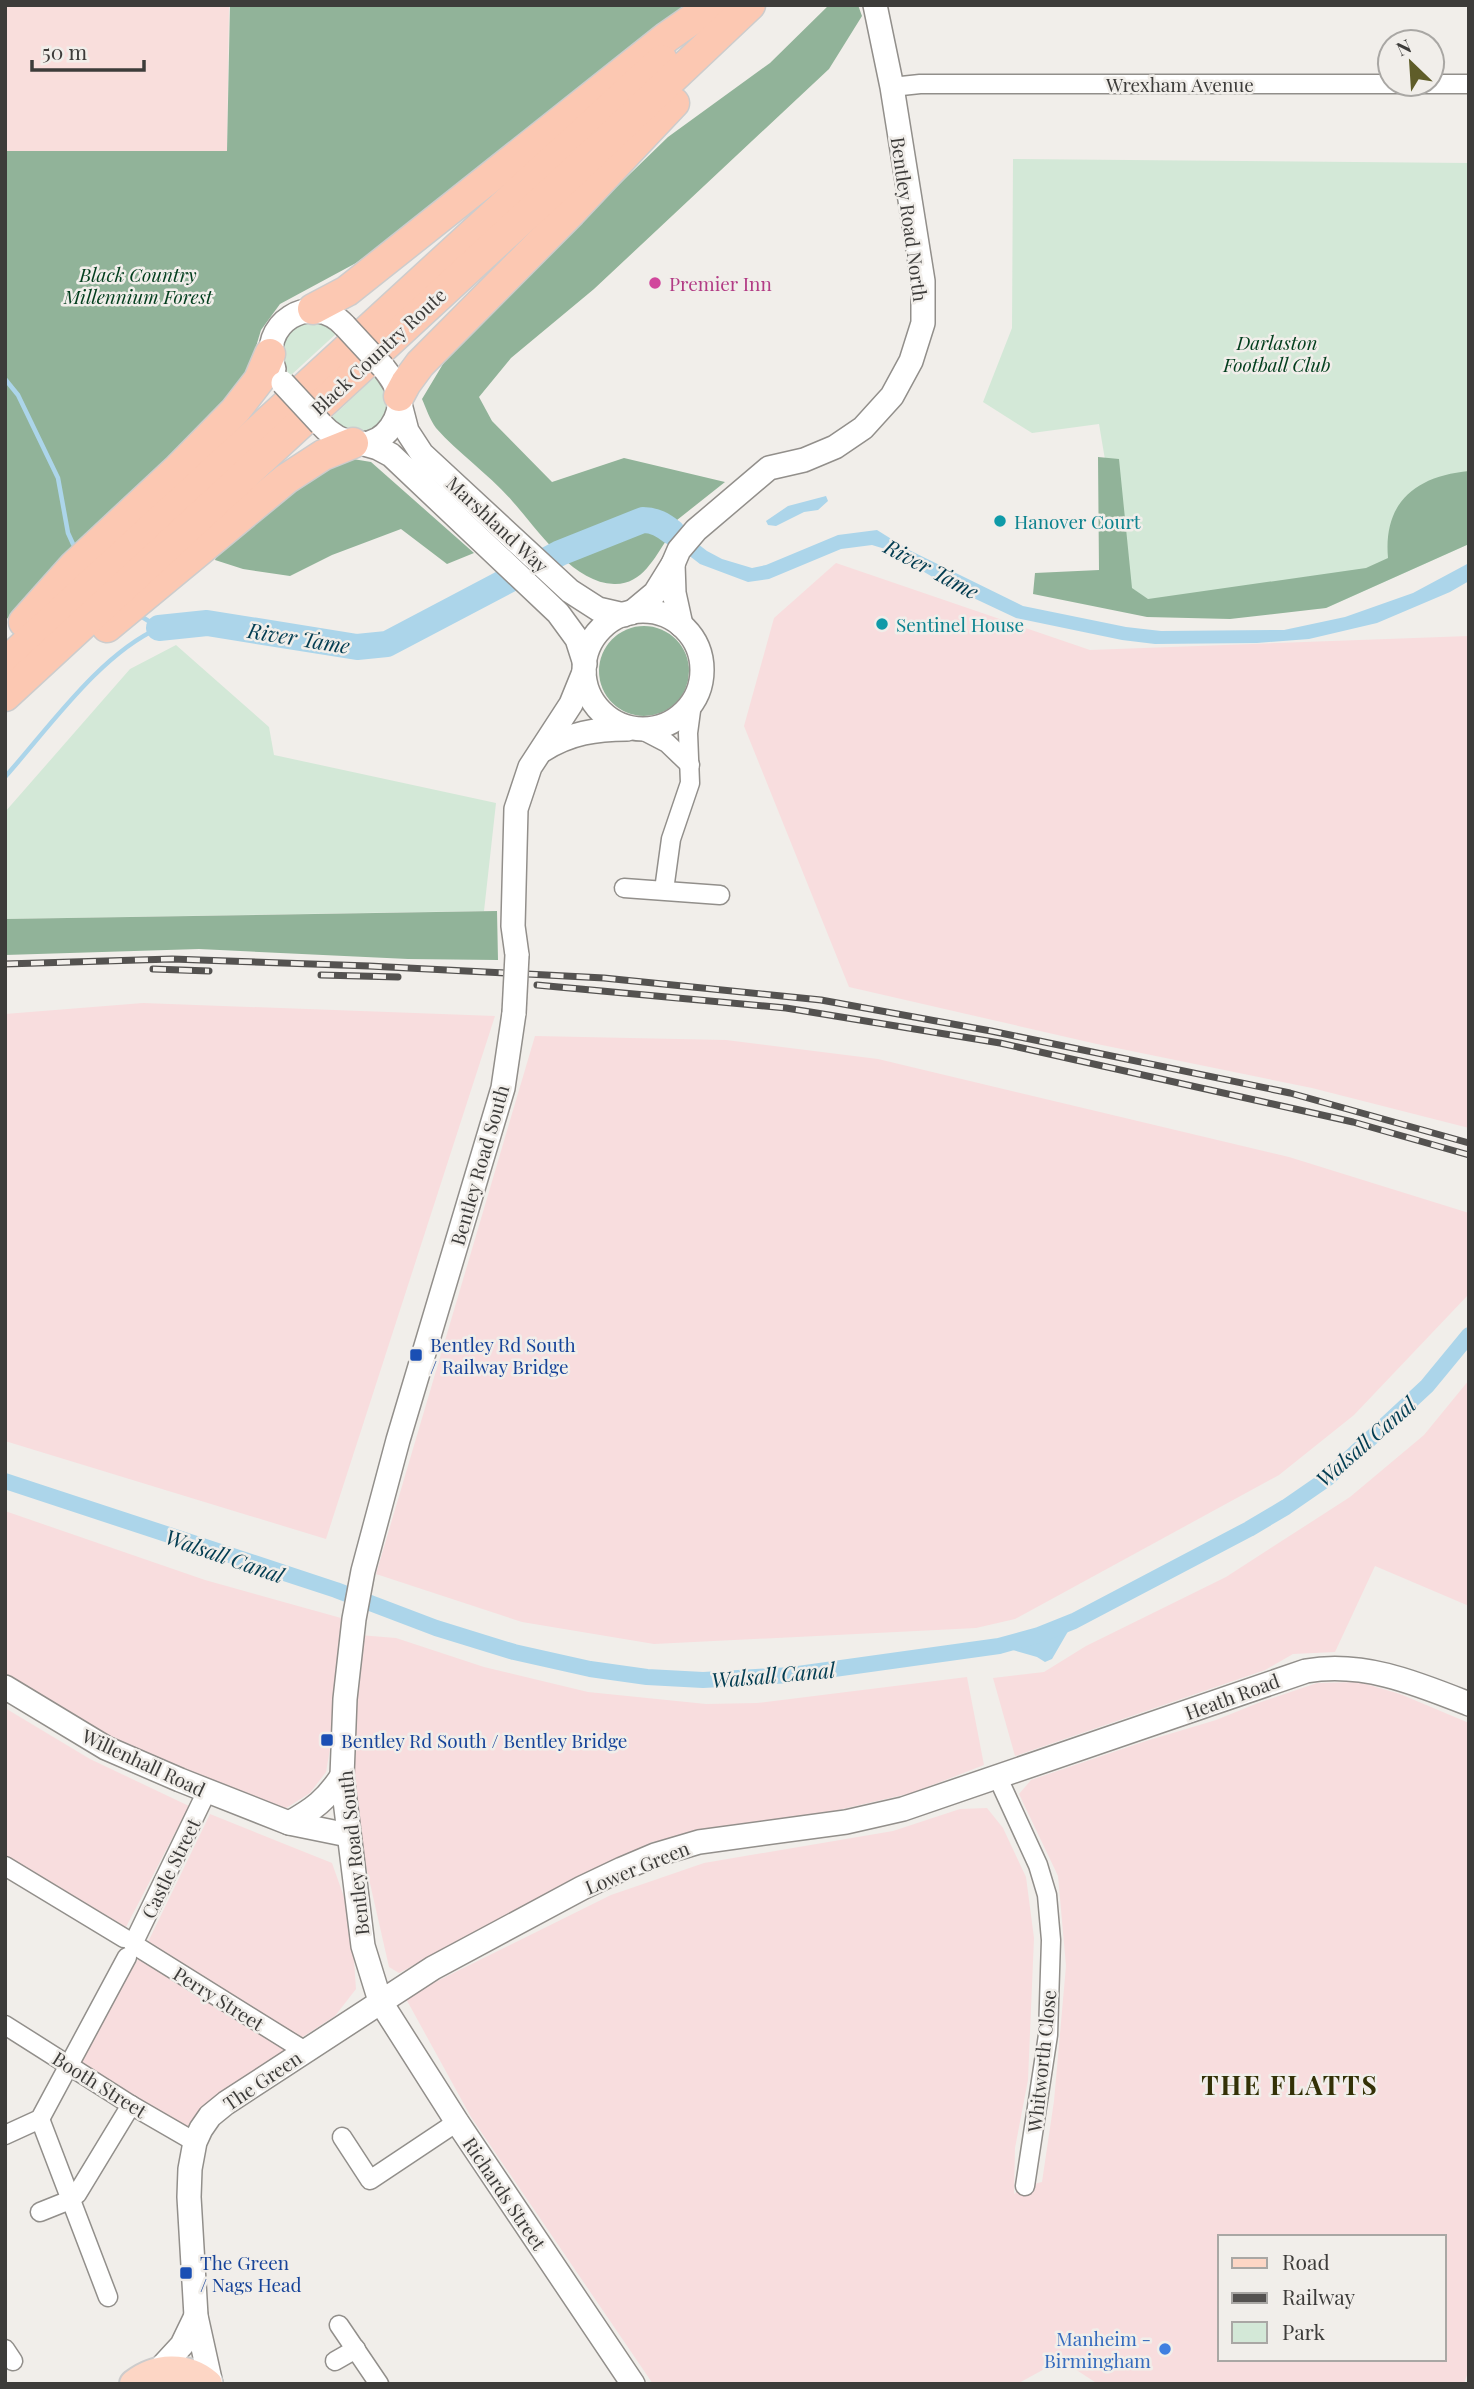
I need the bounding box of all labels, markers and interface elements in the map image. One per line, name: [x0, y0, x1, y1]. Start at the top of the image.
scale bar: [32, 28, 144, 72]
north arrow: [1376, 28, 1446, 98]
text: N: [1392, 32, 1415, 61]
text: 50 m: [42, 37, 88, 65]
street label: Wrexham Avenue: [1105, 71, 1254, 97]
street label: Bentley Road North: [886, 135, 934, 303]
park label: Black Country Millennium Forest: [63, 261, 214, 309]
place label: Premier Inn: [669, 270, 772, 296]
marker: Premier Inn: [647, 275, 663, 291]
street label: Black Country Route: [305, 282, 451, 420]
park label: Darlaston Football Club: [1222, 329, 1331, 377]
street label: Marshland Way: [441, 470, 555, 578]
place label: Hanover Court: [1014, 508, 1141, 534]
marker: Hanover Court: [992, 513, 1008, 529]
water label: River Tame: [879, 531, 984, 605]
place label: Sentinel House: [896, 611, 1024, 637]
water label: River Tame: [245, 615, 352, 659]
marker: Sentinel House: [874, 616, 890, 632]
street label: Bentley Road South: [444, 1082, 514, 1248]
place label: Bentley Rd South / Railway Bridge: [430, 1331, 576, 1379]
marker: Bentley Rd South / Railway Bridge: [408, 1347, 424, 1363]
water label: Walsall Canal: [1309, 1389, 1422, 1492]
water label: Walsall Canal: [162, 1522, 289, 1589]
water label: Walsall Canal: [710, 1655, 837, 1693]
street label: Heath Road: [1181, 1667, 1283, 1725]
street label: Willenhall Road: [77, 1722, 210, 1802]
place label: Bentley Rd South / Bentley Bridge: [341, 1727, 627, 1753]
marker: Bentley Rd South / Bentley Bridge: [319, 1732, 335, 1748]
street label: Bentley Road South: [331, 1769, 375, 1937]
street label: Castle Street: [135, 1813, 206, 1922]
street label: Lower Green: [581, 1834, 694, 1900]
street label: Perry Street: [169, 1960, 269, 2036]
street label: Whitworth Close: [1020, 1988, 1061, 2135]
street label: The Green: [218, 2044, 307, 2116]
street label: Booth Street: [48, 2045, 152, 2123]
district label: THE FLATTS: [1201, 2067, 1379, 2102]
street label: Richards Street: [458, 2131, 553, 2255]
legend: [1218, 2235, 1446, 2361]
text: Road: [1282, 2247, 1330, 2275]
place label: The Green / Nags Head: [200, 2249, 302, 2297]
marker: The Green / Nags Head: [178, 2265, 194, 2281]
text: Railway: [1282, 2282, 1356, 2310]
text: Park: [1282, 2317, 1326, 2345]
place label: Manheim - Birmingham: [1044, 2325, 1151, 2373]
marker: Manheim - Birmingham: [1157, 2341, 1173, 2357]

